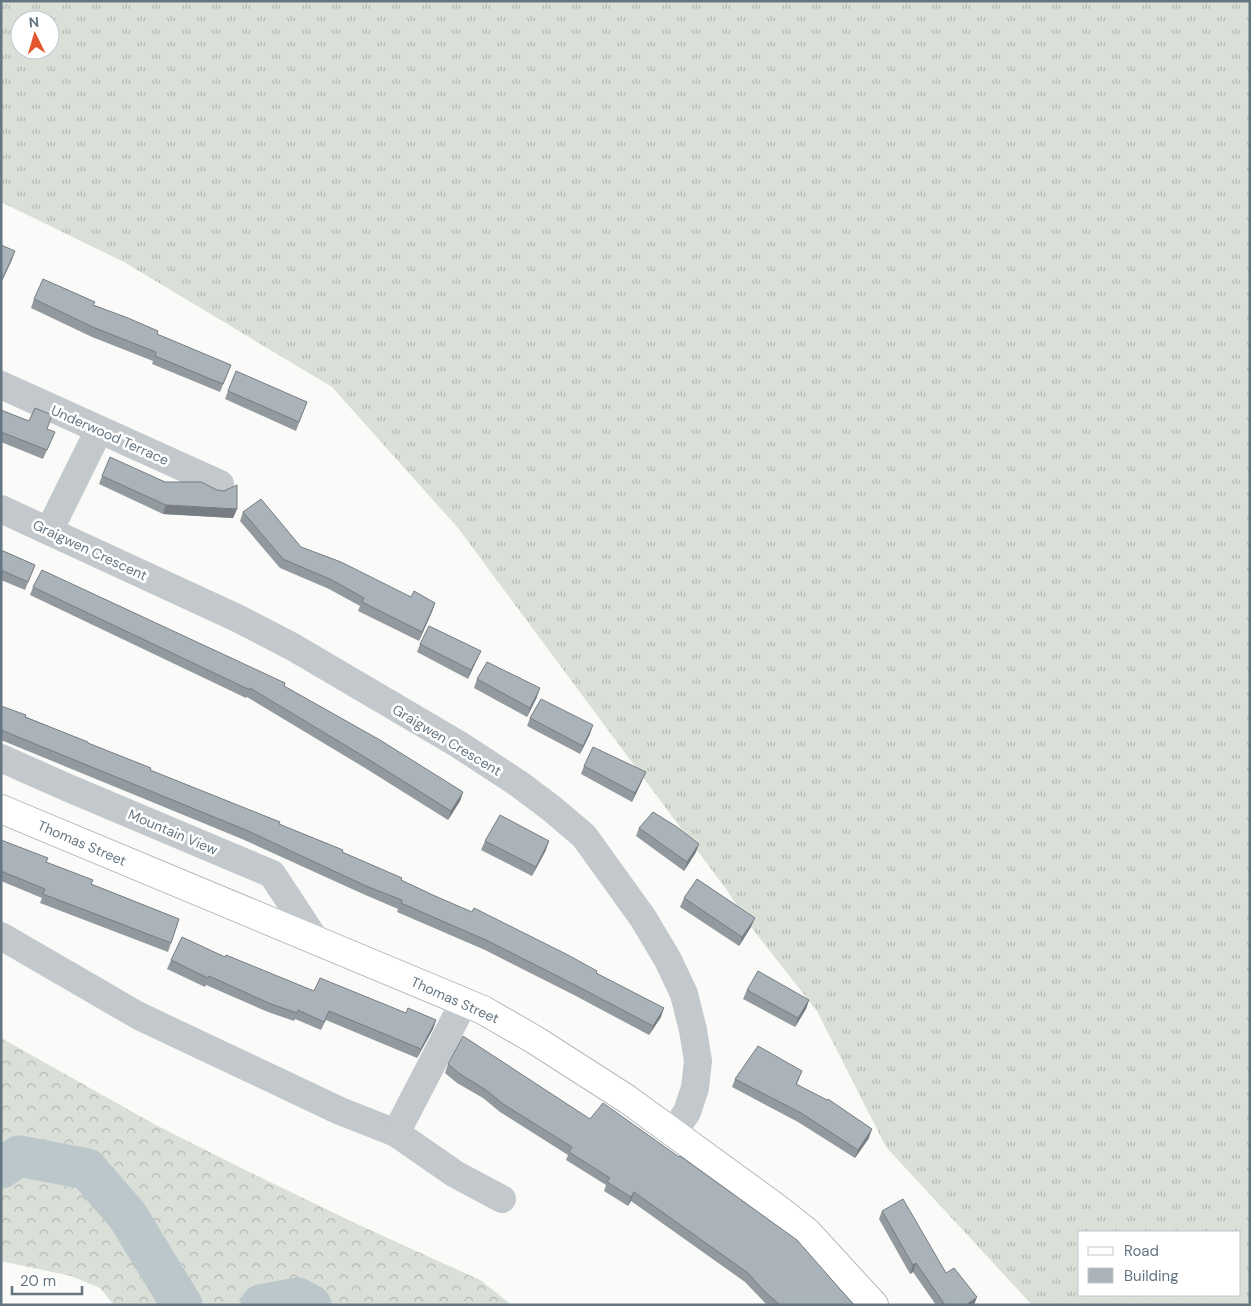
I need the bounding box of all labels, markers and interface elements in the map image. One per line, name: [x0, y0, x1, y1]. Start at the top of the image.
north arrow: [10, 10, 60, 60]
text: N: [28, 13, 40, 31]
street label: Underwood Terrace: [48, 401, 172, 469]
street label: Graigwen Crescent: [30, 516, 150, 584]
street label: Graigwen Crescent: [389, 700, 505, 780]
street label: Mountain View: [126, 805, 221, 859]
street label: Thomas Street: [35, 816, 129, 870]
street label: Thomas Street: [408, 973, 502, 1027]
legend: [1078, 1231, 1241, 1296]
text: Road: [1124, 1241, 1159, 1261]
scale bar: [12, 1264, 82, 1296]
text: Building: [1124, 1266, 1179, 1286]
text: 20 m: [20, 1271, 56, 1291]

